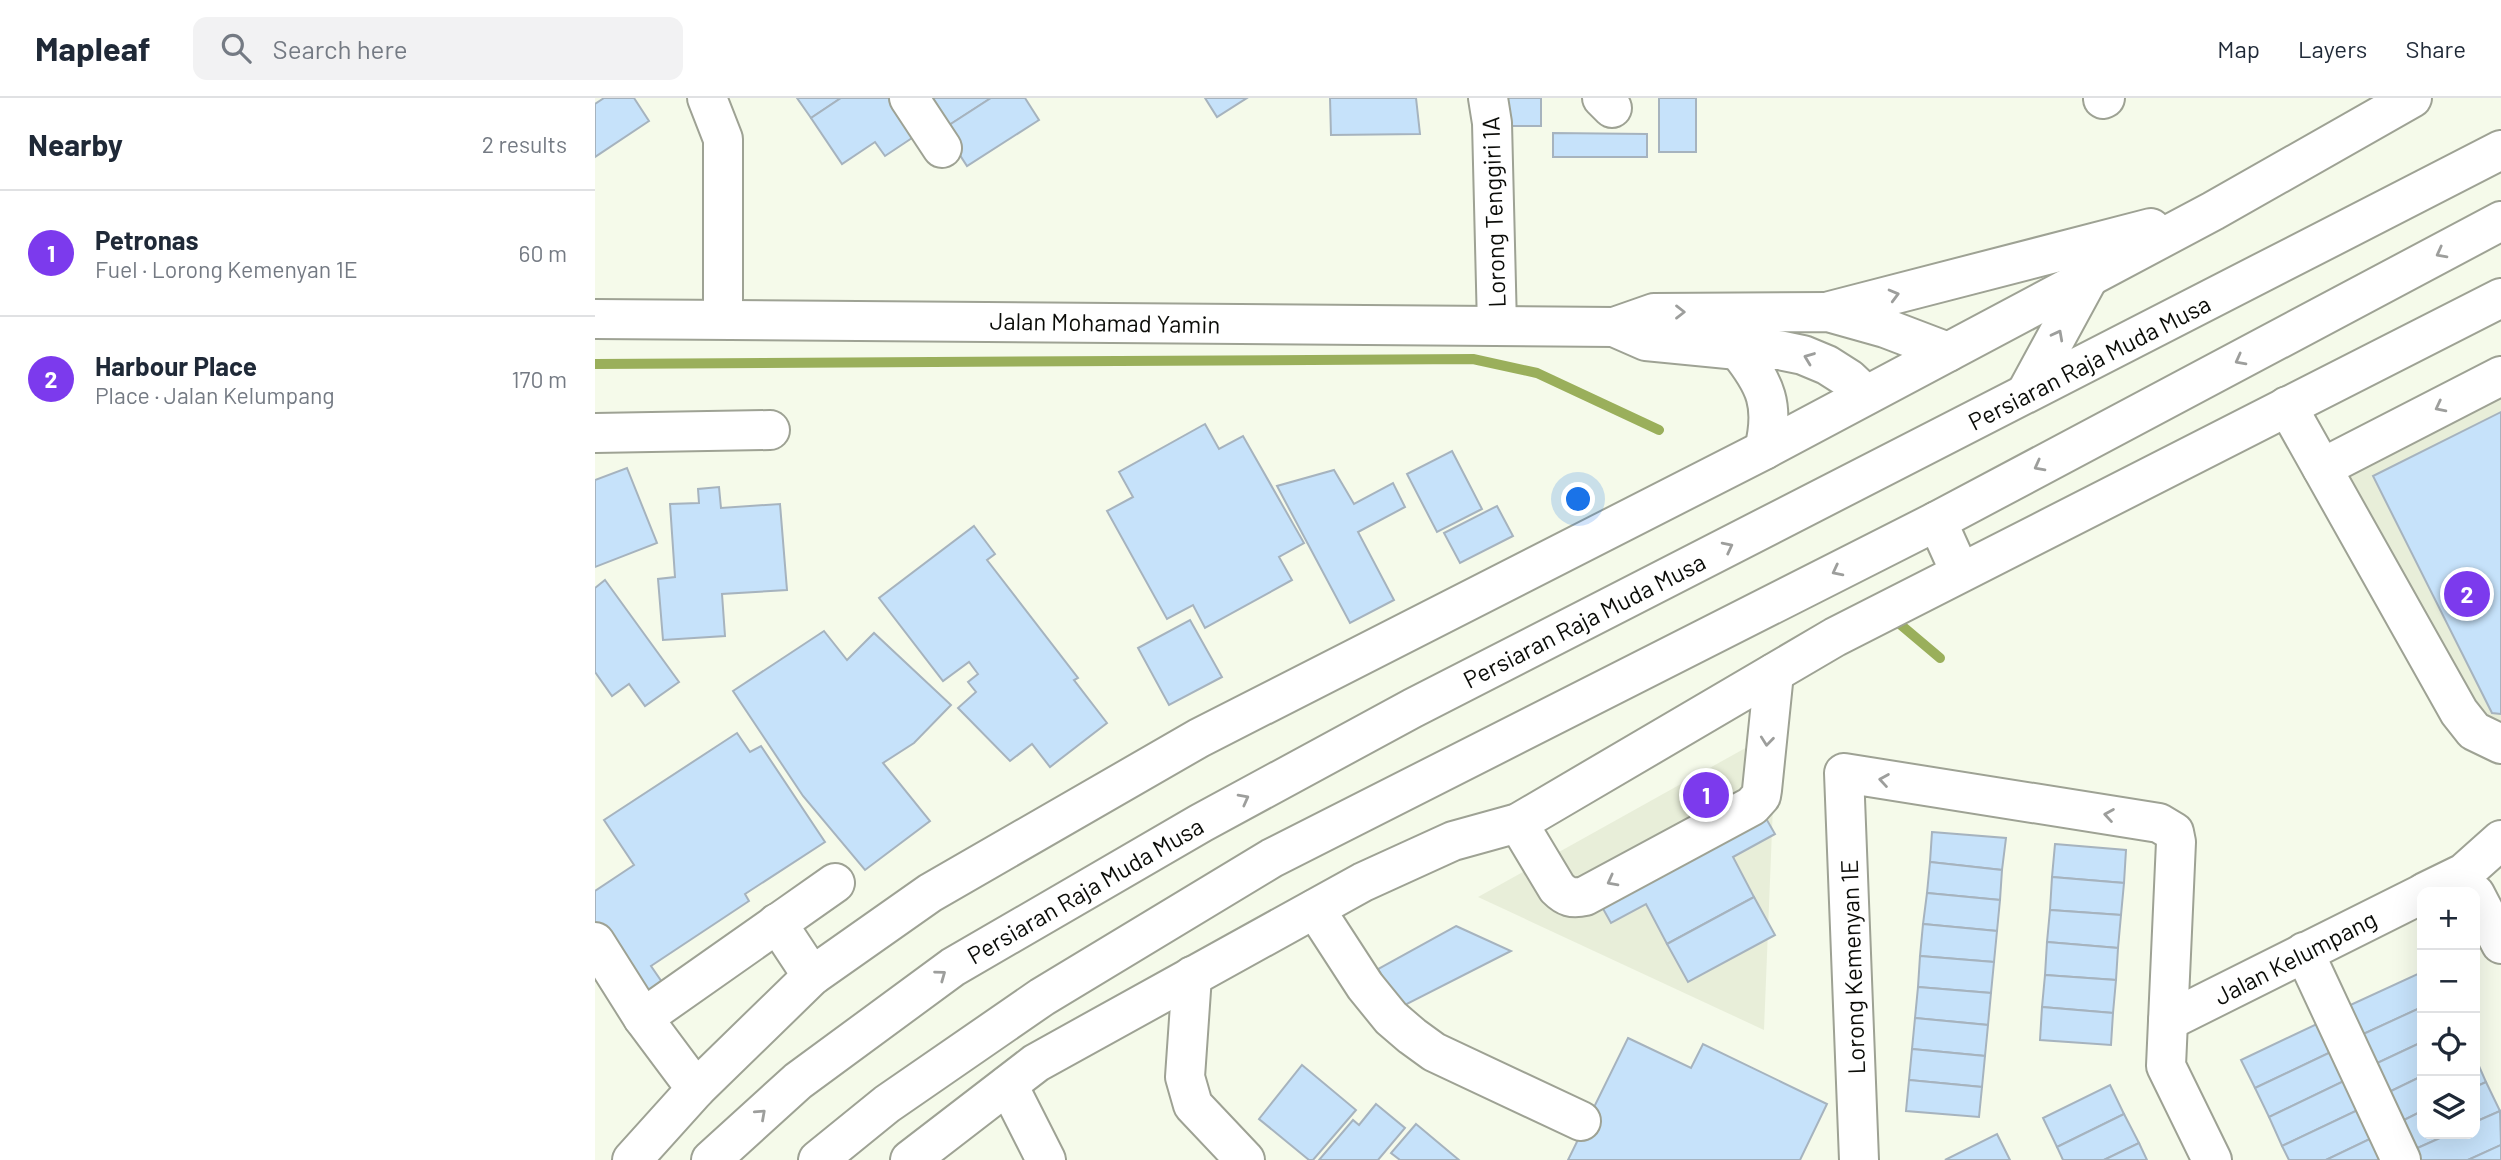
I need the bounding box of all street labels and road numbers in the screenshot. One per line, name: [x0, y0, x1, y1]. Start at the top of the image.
street label: Lorong Tenggiri 1A: [1475, 116, 1511, 308]
street label: Persiaran Raja Muda Musa: [1963, 288, 2215, 436]
street label: Jalan Mohamad Yamin: [989, 305, 1221, 339]
street label: Persiaran Raja Muda Musa: [1458, 546, 1710, 694]
street label: Persiaran Raja Muda Musa: [962, 810, 1208, 970]
street label: Lorong Kemenyan 1E: [1834, 859, 1870, 1075]
street label: Jalan Kelumpang: [2209, 904, 2381, 1010]

